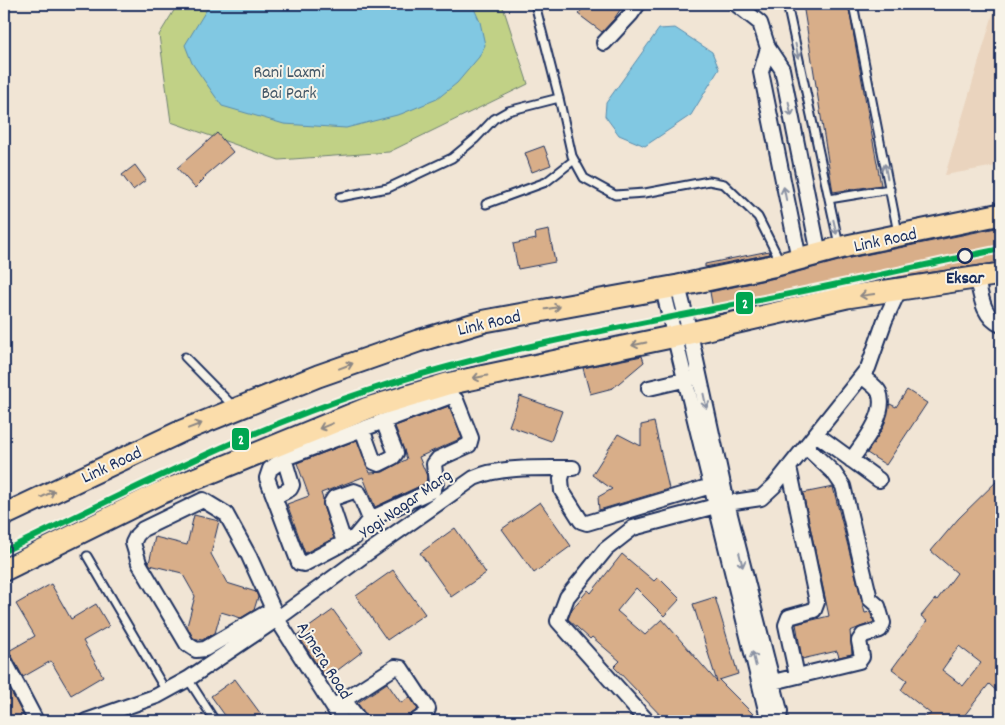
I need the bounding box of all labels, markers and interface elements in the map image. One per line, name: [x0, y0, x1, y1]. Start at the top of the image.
one-way arrow: [793, 43, 803, 59]
park label: Rani Laxmi Bai Park: [253, 61, 325, 107]
one-way arrow: [786, 101, 795, 117]
one-way arrow: [881, 163, 891, 179]
one-way arrow: [780, 187, 790, 203]
one-way arrow: [831, 219, 840, 235]
street label: Link Road: [852, 223, 919, 260]
marker: Eksar: [957, 248, 973, 264]
place label: Eksar: [946, 267, 984, 292]
one-way arrow: [859, 290, 875, 300]
line badge: 2: [735, 291, 754, 315]
text: 2: [742, 295, 748, 315]
one-way arrow: [544, 303, 560, 313]
street label: Link Road: [456, 305, 524, 344]
one-way arrow: [632, 339, 648, 349]
one-way arrow: [338, 361, 353, 370]
one-way arrow: [473, 373, 489, 382]
one-way arrow: [701, 393, 710, 409]
one-way arrow: [187, 421, 202, 430]
one-way arrow: [318, 422, 333, 431]
line badge: 2: [231, 427, 250, 451]
text: 2: [238, 431, 244, 451]
street label: Link Road: [78, 441, 146, 491]
street label: Yogi Nagar Marg: [355, 464, 458, 546]
one-way arrow: [40, 489, 55, 499]
one-way arrow: [737, 551, 746, 567]
street label: Ajmera Road: [289, 617, 357, 705]
one-way arrow: [749, 651, 758, 667]

